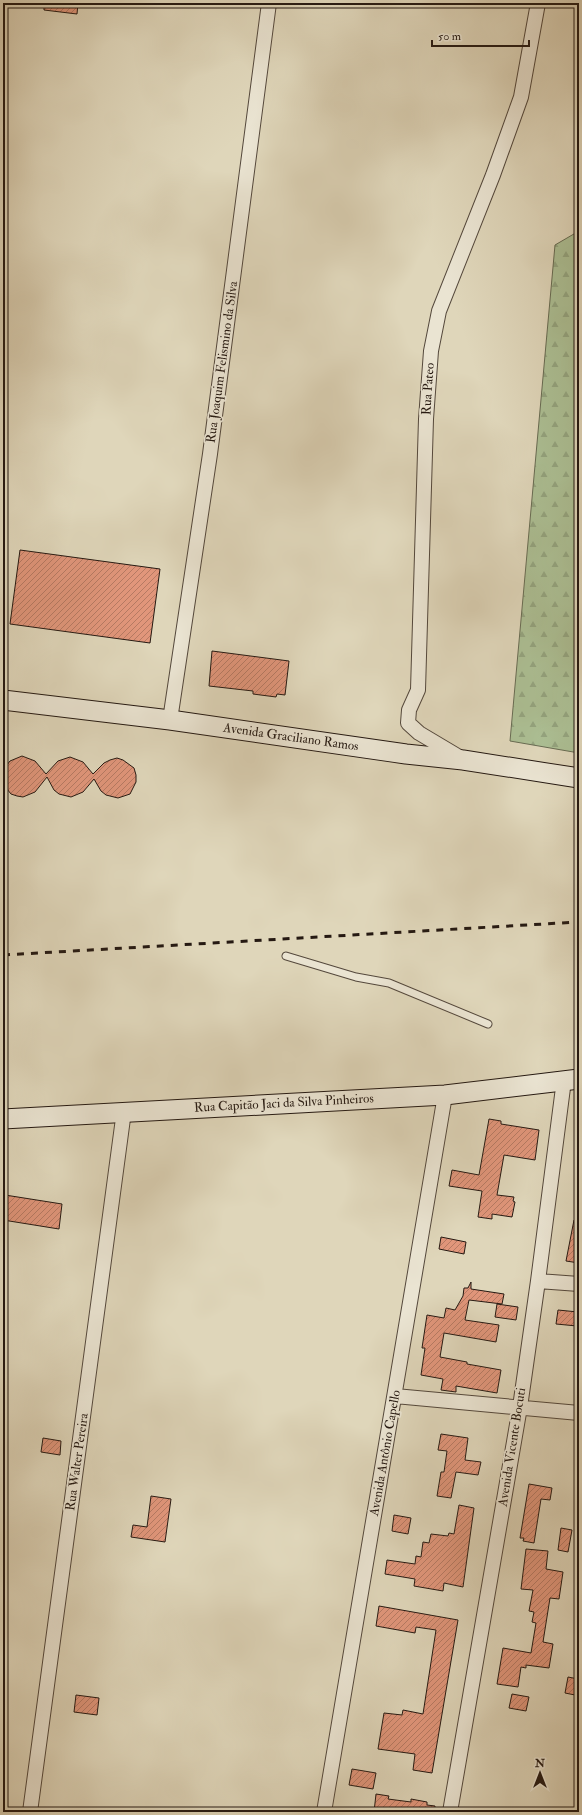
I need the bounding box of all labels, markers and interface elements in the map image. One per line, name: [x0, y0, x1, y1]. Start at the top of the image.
scale bar: [432, 22, 529, 48]
text: 50 m: [438, 29, 462, 44]
street label: Rua Joaquim Felismino da Silva: [203, 279, 241, 444]
street label: Rua Pateo: [418, 362, 438, 416]
street label: Avenida Graciliano Ramos: [221, 719, 360, 754]
street label: Rua Capitão Jaci da Silva Pinheiros: [194, 1090, 375, 1117]
street label: Avenida Vicente Bocuti: [495, 1386, 529, 1509]
street label: Avenida Antônio Capello: [366, 1389, 405, 1518]
street label: Rua Walter Pereira: [62, 1411, 92, 1512]
north arrow: [520, 1753, 560, 1793]
text: N: [534, 1757, 546, 1770]

